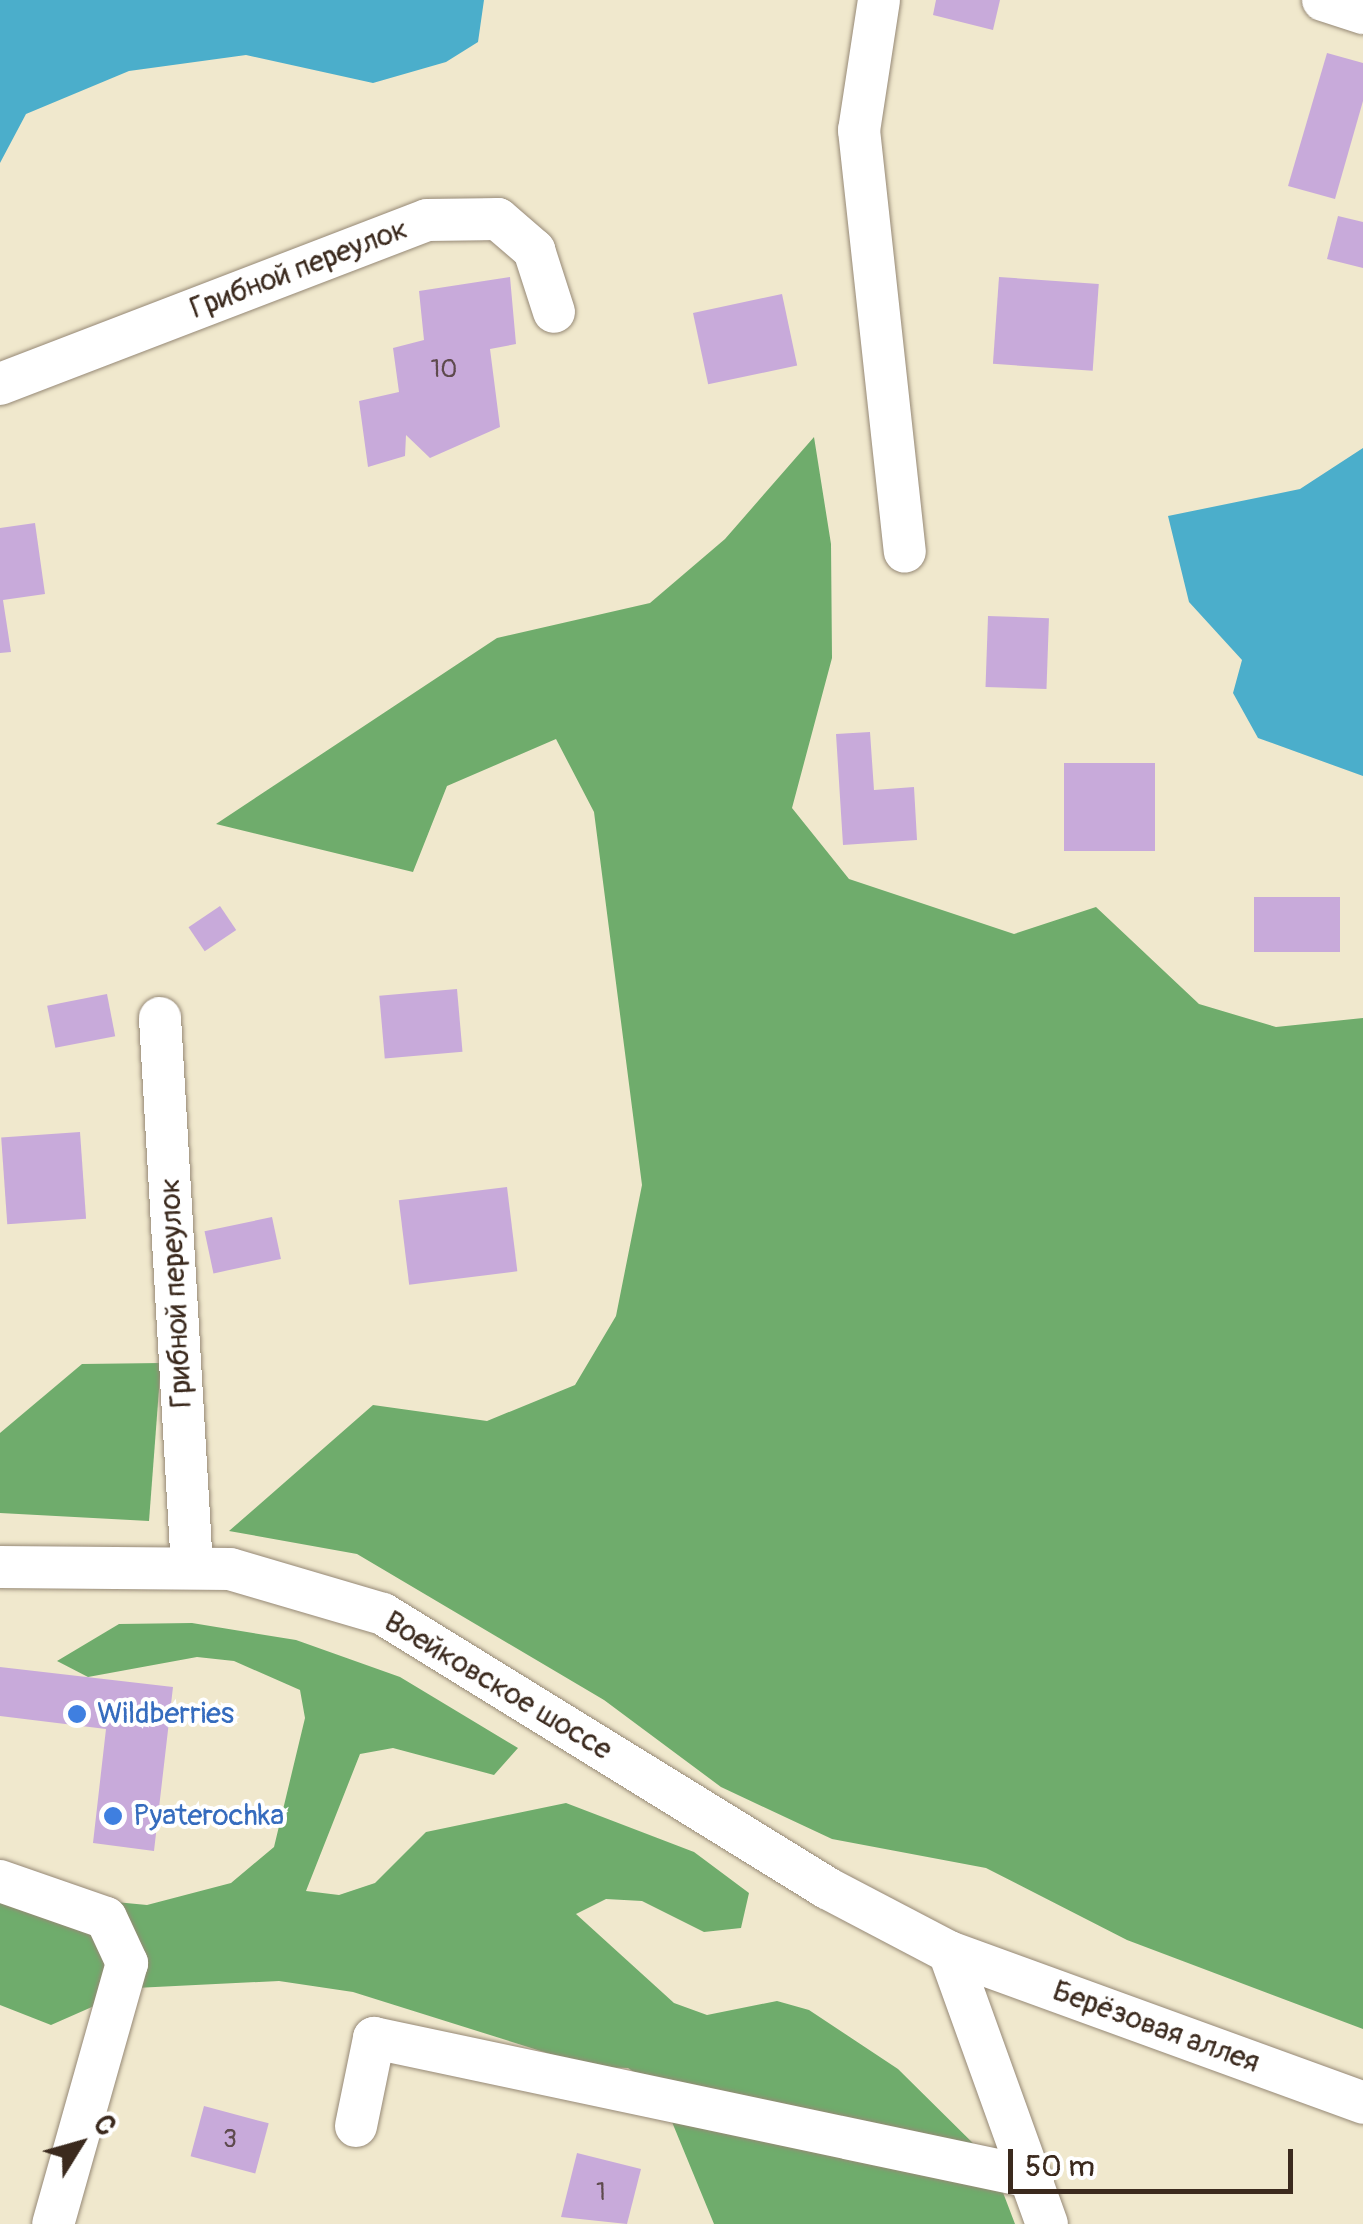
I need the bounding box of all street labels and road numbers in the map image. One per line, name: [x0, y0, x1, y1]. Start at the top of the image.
street label: Грибной переулок: [185, 211, 413, 327]
street label: Грибной переулок: [152, 1177, 200, 1409]
street label: Воейковское шоссе: [378, 1604, 618, 1768]
street label: Берёзовая аллея: [1048, 1973, 1264, 2081]

